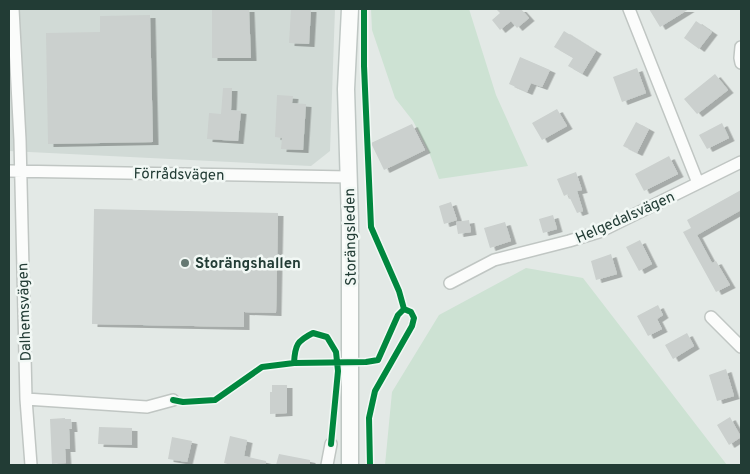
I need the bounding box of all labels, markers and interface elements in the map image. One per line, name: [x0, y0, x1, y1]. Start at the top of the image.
street label: Förrådsvägen: [133, 165, 225, 186]
street label: Storängsleden: [341, 188, 362, 286]
street label: Helgedalsvägen: [573, 188, 678, 249]
place label: Storängshallen: [195, 255, 301, 274]
marker: Storängshallen: [179, 257, 191, 269]
street label: Dalhemsvägen: [14, 262, 37, 361]

